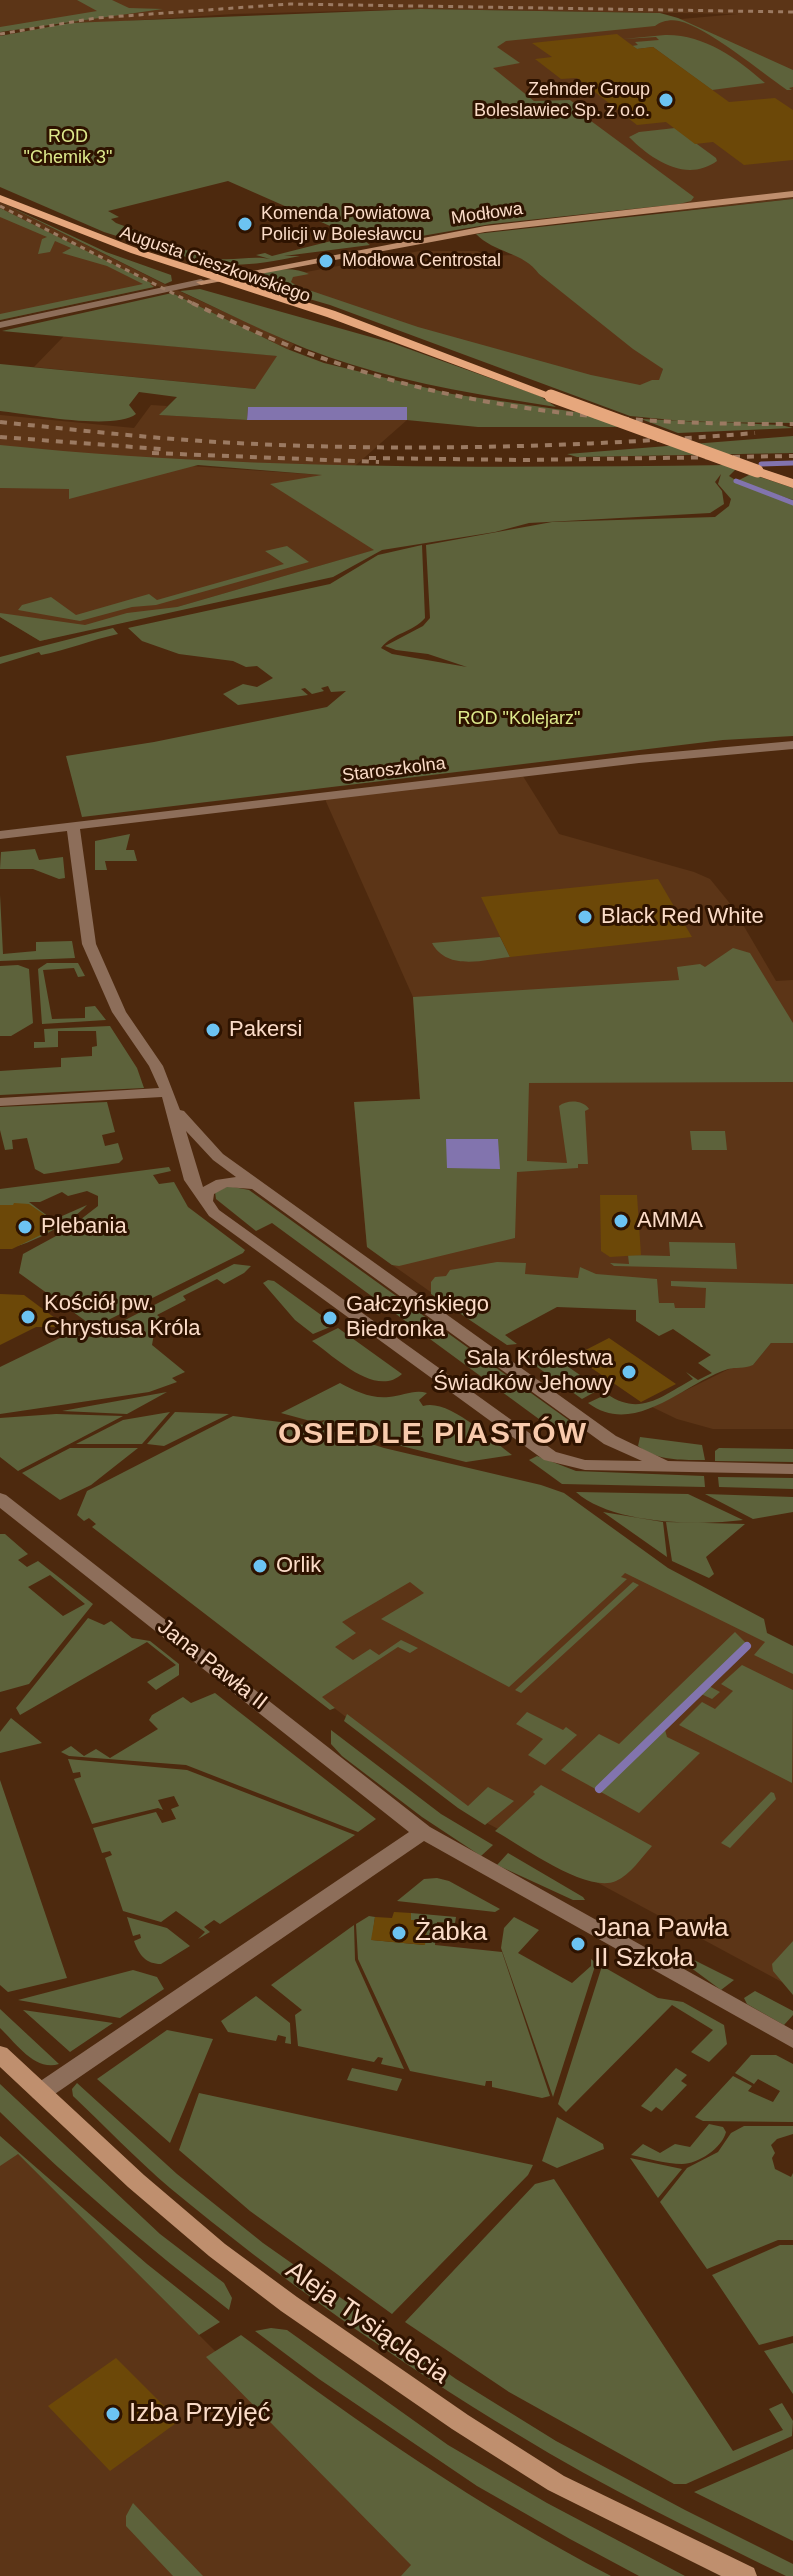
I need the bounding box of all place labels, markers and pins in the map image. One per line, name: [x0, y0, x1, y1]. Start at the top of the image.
place label: Zehnder Group Boleslawiec Sp. z o.o.: [474, 79, 650, 122]
marker: Zehnder Group Boleslawiec Sp. z o.o.: [657, 91, 675, 109]
place label: Komenda Powiatowa Policji w Bolesławcu: [261, 203, 430, 246]
marker: Komenda Powiatowa Policji w Bolesławcu: [236, 215, 254, 233]
place label: Modłowa Centrostal: [342, 250, 501, 272]
marker: Modłowa Centrostal: [317, 252, 335, 270]
place label: Black Red White: [601, 904, 764, 930]
marker: Black Red White: [576, 908, 594, 926]
place label: Pakersi: [229, 1017, 302, 1043]
marker: Pakersi: [204, 1021, 222, 1039]
place label: AMMA: [637, 1208, 703, 1234]
marker: AMMA: [612, 1212, 630, 1230]
place label: Plebania: [41, 1214, 127, 1240]
marker: Plebania: [16, 1218, 34, 1236]
place label: Kościół pw. Chrystusa Króla: [44, 1291, 201, 1342]
place label: Gałczyńskiego Biedronka: [346, 1292, 489, 1344]
marker: Kościół pw. Chrystusa Króla: [19, 1308, 37, 1326]
marker: Gałczyńskiego Biedronka: [321, 1309, 339, 1327]
place label: Sala Królestwa Świadków Jehowy: [433, 1346, 613, 1398]
marker: Sala Królestwa Świadków Jehowy: [620, 1363, 638, 1381]
place label: Orlik: [276, 1553, 321, 1579]
marker: Orlik: [251, 1557, 269, 1575]
place label: Jana Pawła II Szkoła: [594, 1913, 728, 1974]
place label: Żabka: [415, 1917, 487, 1949]
marker: Żabka: [390, 1924, 408, 1942]
marker: Jana Pawła II Szkoła: [569, 1935, 587, 1953]
place label: Izba Przyjęć: [129, 2398, 271, 2430]
marker: Izba Przyjęć: [104, 2405, 122, 2423]

